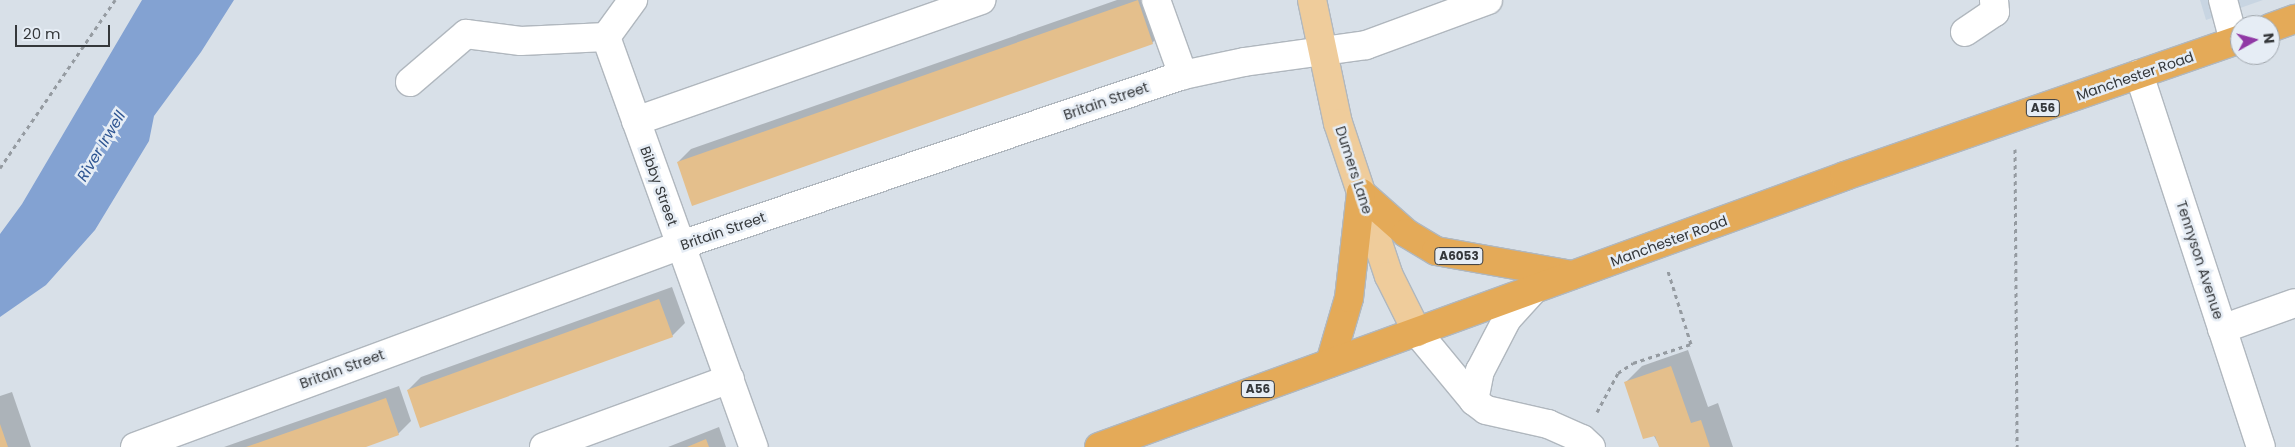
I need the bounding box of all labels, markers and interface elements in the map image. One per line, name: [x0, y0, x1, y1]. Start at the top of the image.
scale bar: [18, 15, 112, 47]
north arrow: [2230, 15, 2280, 65]
text: 20 m: [23, 23, 61, 44]
text: N: [2258, 32, 2279, 45]
street label: Manchester Road: [2074, 48, 2196, 104]
street label: Britain Street: [1061, 79, 1151, 123]
road number: A56: [2026, 99, 2060, 118]
water label: River Irwell: [73, 108, 129, 184]
street label: Dumers Lane: [1332, 124, 1376, 216]
street label: Bibby Street: [637, 144, 681, 228]
street label: Tennyson Avenue: [2173, 199, 2227, 321]
street label: Britain Street: [678, 209, 768, 253]
street label: Manchester Road: [1608, 212, 1730, 270]
road number: A6053: [1434, 247, 1484, 266]
street label: Britain Street: [297, 346, 387, 392]
road number: A56: [1240, 379, 1276, 398]

